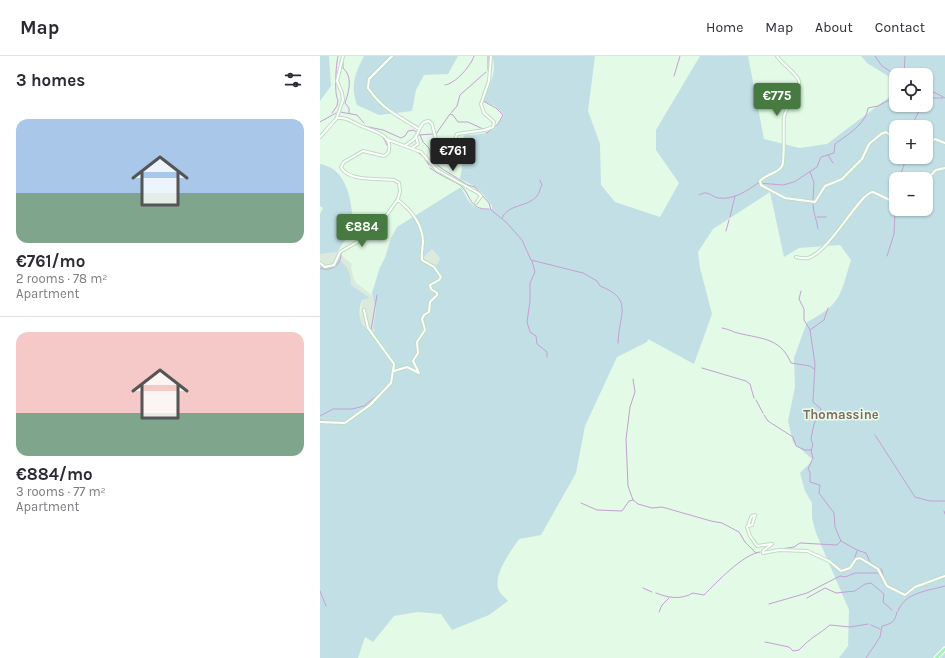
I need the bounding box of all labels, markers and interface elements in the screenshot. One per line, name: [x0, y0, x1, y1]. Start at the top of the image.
text: Map: [20, 17, 59, 39]
text: Home: [706, 19, 743, 36]
text: Map: [765, 19, 793, 36]
text: About: [815, 19, 853, 36]
text: Contact: [875, 19, 925, 36]
map controls: [889, 68, 933, 216]
button: locate: [889, 68, 933, 112]
icon: filters: [282, 69, 304, 91]
text: 3 homes: [16, 70, 85, 90]
pin: €775: [753, 83, 801, 117]
text: €775: [763, 88, 791, 103]
button: +: [889, 120, 933, 164]
pin: €761: [429, 138, 477, 172]
text: €761: [439, 143, 467, 158]
icon: home: [124, 145, 196, 217]
button: −: [889, 172, 933, 216]
pin: €884: [338, 214, 386, 248]
text: €884: [346, 219, 378, 234]
text: €761/mo: [16, 251, 85, 271]
text: 2 rooms · 78 m²: [16, 271, 108, 286]
text: Apartment: [16, 286, 79, 301]
icon: home: [124, 358, 196, 430]
district label: Thomassine: [803, 407, 879, 422]
text: €884/mo: [16, 464, 93, 484]
text: 3 rooms · 77 m²: [16, 484, 106, 499]
text: Apartment: [16, 499, 79, 514]

